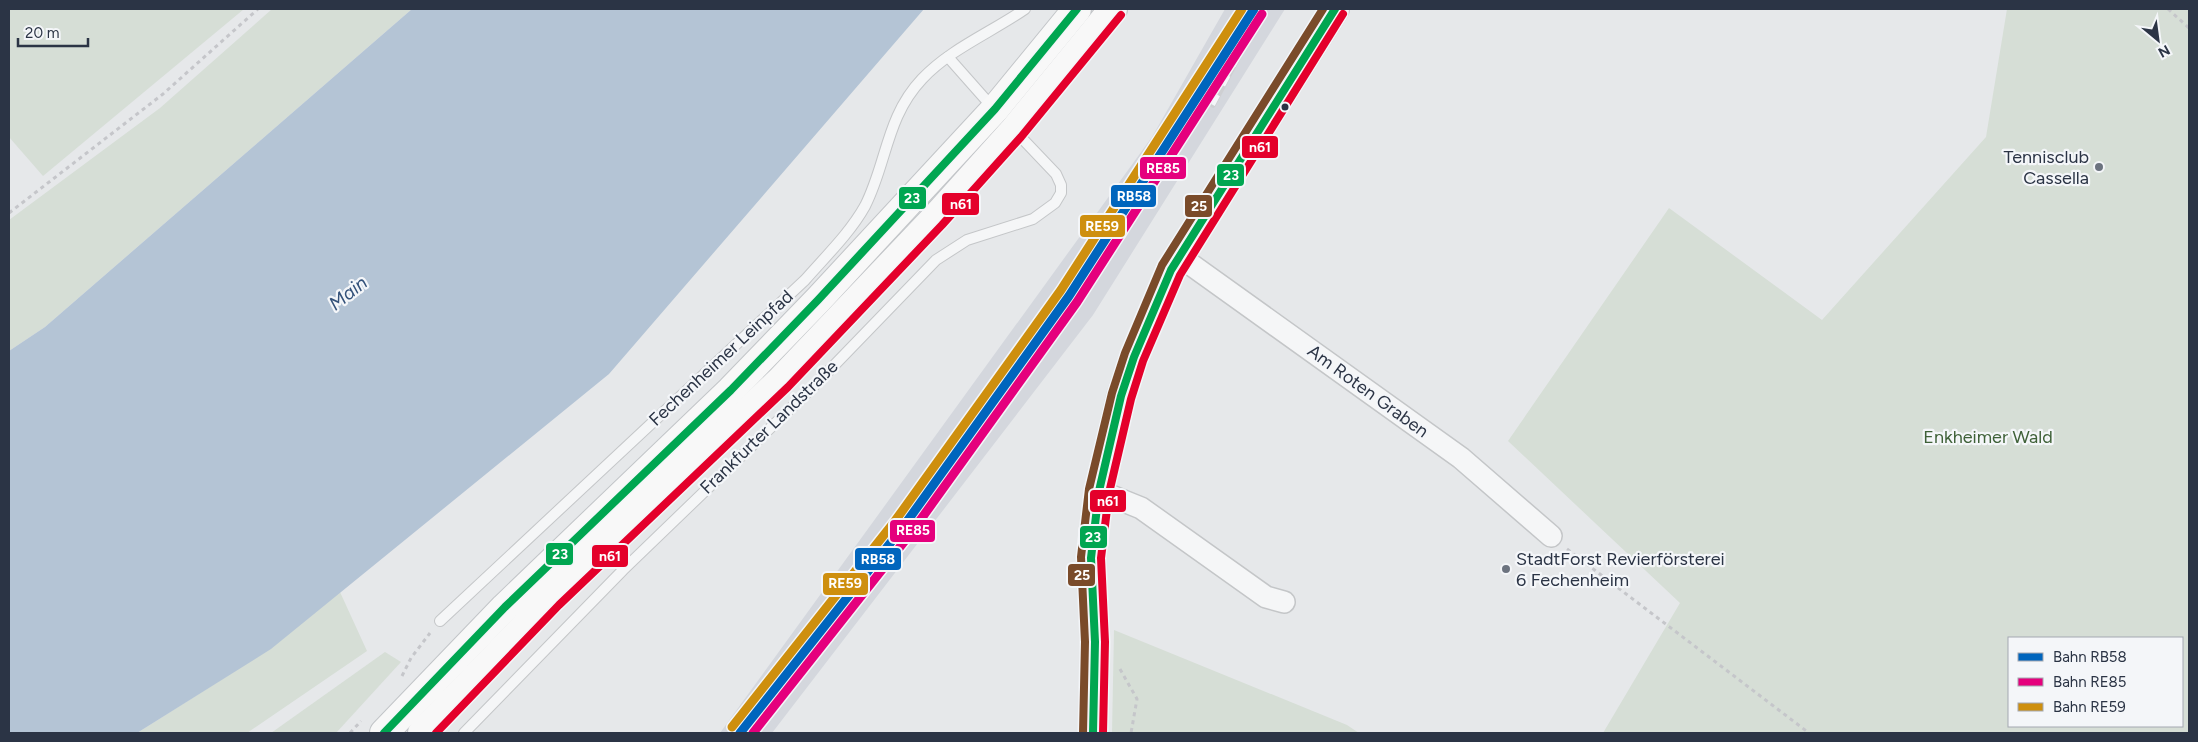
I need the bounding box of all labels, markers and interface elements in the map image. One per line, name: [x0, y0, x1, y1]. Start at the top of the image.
scale bar: [18, 15, 88, 47]
north arrow: [2133, 15, 2183, 65]
text: 20 m: [25, 24, 59, 42]
text: N: [2155, 41, 2173, 61]
unlabelled marker: [1280, 102, 1290, 112]
line badge: n61: [1241, 135, 1279, 159]
text: n61: [1249, 139, 1271, 156]
place label: Tennisclub Cassella: [2003, 146, 2089, 189]
line badge: RE85: [1139, 156, 1187, 180]
text: RE85: [1146, 160, 1180, 177]
marker: Tennisclub Cassella: [2093, 161, 2105, 173]
line badge: 23: [1216, 163, 1245, 187]
text: 23: [1223, 167, 1239, 184]
line badge: RB58: [1110, 184, 1157, 208]
line badge: 23: [898, 186, 927, 210]
text: RB58: [1117, 188, 1151, 205]
text: 23: [904, 190, 920, 207]
line badge: n61: [941, 192, 980, 216]
line badge: 25: [1184, 194, 1213, 218]
text: n61: [950, 196, 972, 213]
text: 25: [1191, 198, 1207, 215]
line badge: RE59: [1079, 214, 1126, 238]
text: RE59: [1085, 218, 1119, 235]
water label: Main: [324, 271, 372, 315]
street label: Fechenheimer Leinpfad: [644, 285, 798, 431]
street label: Am Roten Graben: [1303, 340, 1433, 442]
street label: Frankfurter Landstraße: [696, 355, 843, 499]
park label: Enkheimer Wald: [1923, 426, 2053, 448]
line badge: n61: [1089, 489, 1127, 513]
text: n61: [1097, 493, 1119, 510]
line badge: RE85: [889, 519, 936, 543]
text: RE85: [896, 522, 930, 539]
line badge: 23: [1079, 525, 1108, 549]
text: 23: [1085, 529, 1101, 546]
line badge: 23: [545, 542, 574, 566]
line badge: n61: [591, 544, 629, 568]
text: 23: [552, 546, 568, 563]
line badge: RB58: [854, 547, 902, 571]
text: n61: [599, 548, 621, 565]
place label: StadtForst Revierförsterei 6 Fechenheim: [1516, 548, 1725, 591]
text: RB58: [861, 551, 895, 568]
line badge: 25: [1067, 563, 1096, 587]
marker: StadtForst Revierförsterei 6 Fechenheim: [1500, 563, 1512, 575]
text: 25: [1074, 567, 1090, 584]
line badge: RE59: [822, 572, 869, 596]
text: RE59: [828, 575, 862, 592]
legend: [2008, 637, 2183, 727]
text: Bahn RB58: [2053, 648, 2127, 666]
text: Bahn RE85: [2053, 673, 2126, 691]
text: Bahn RE59: [2053, 698, 2126, 716]

